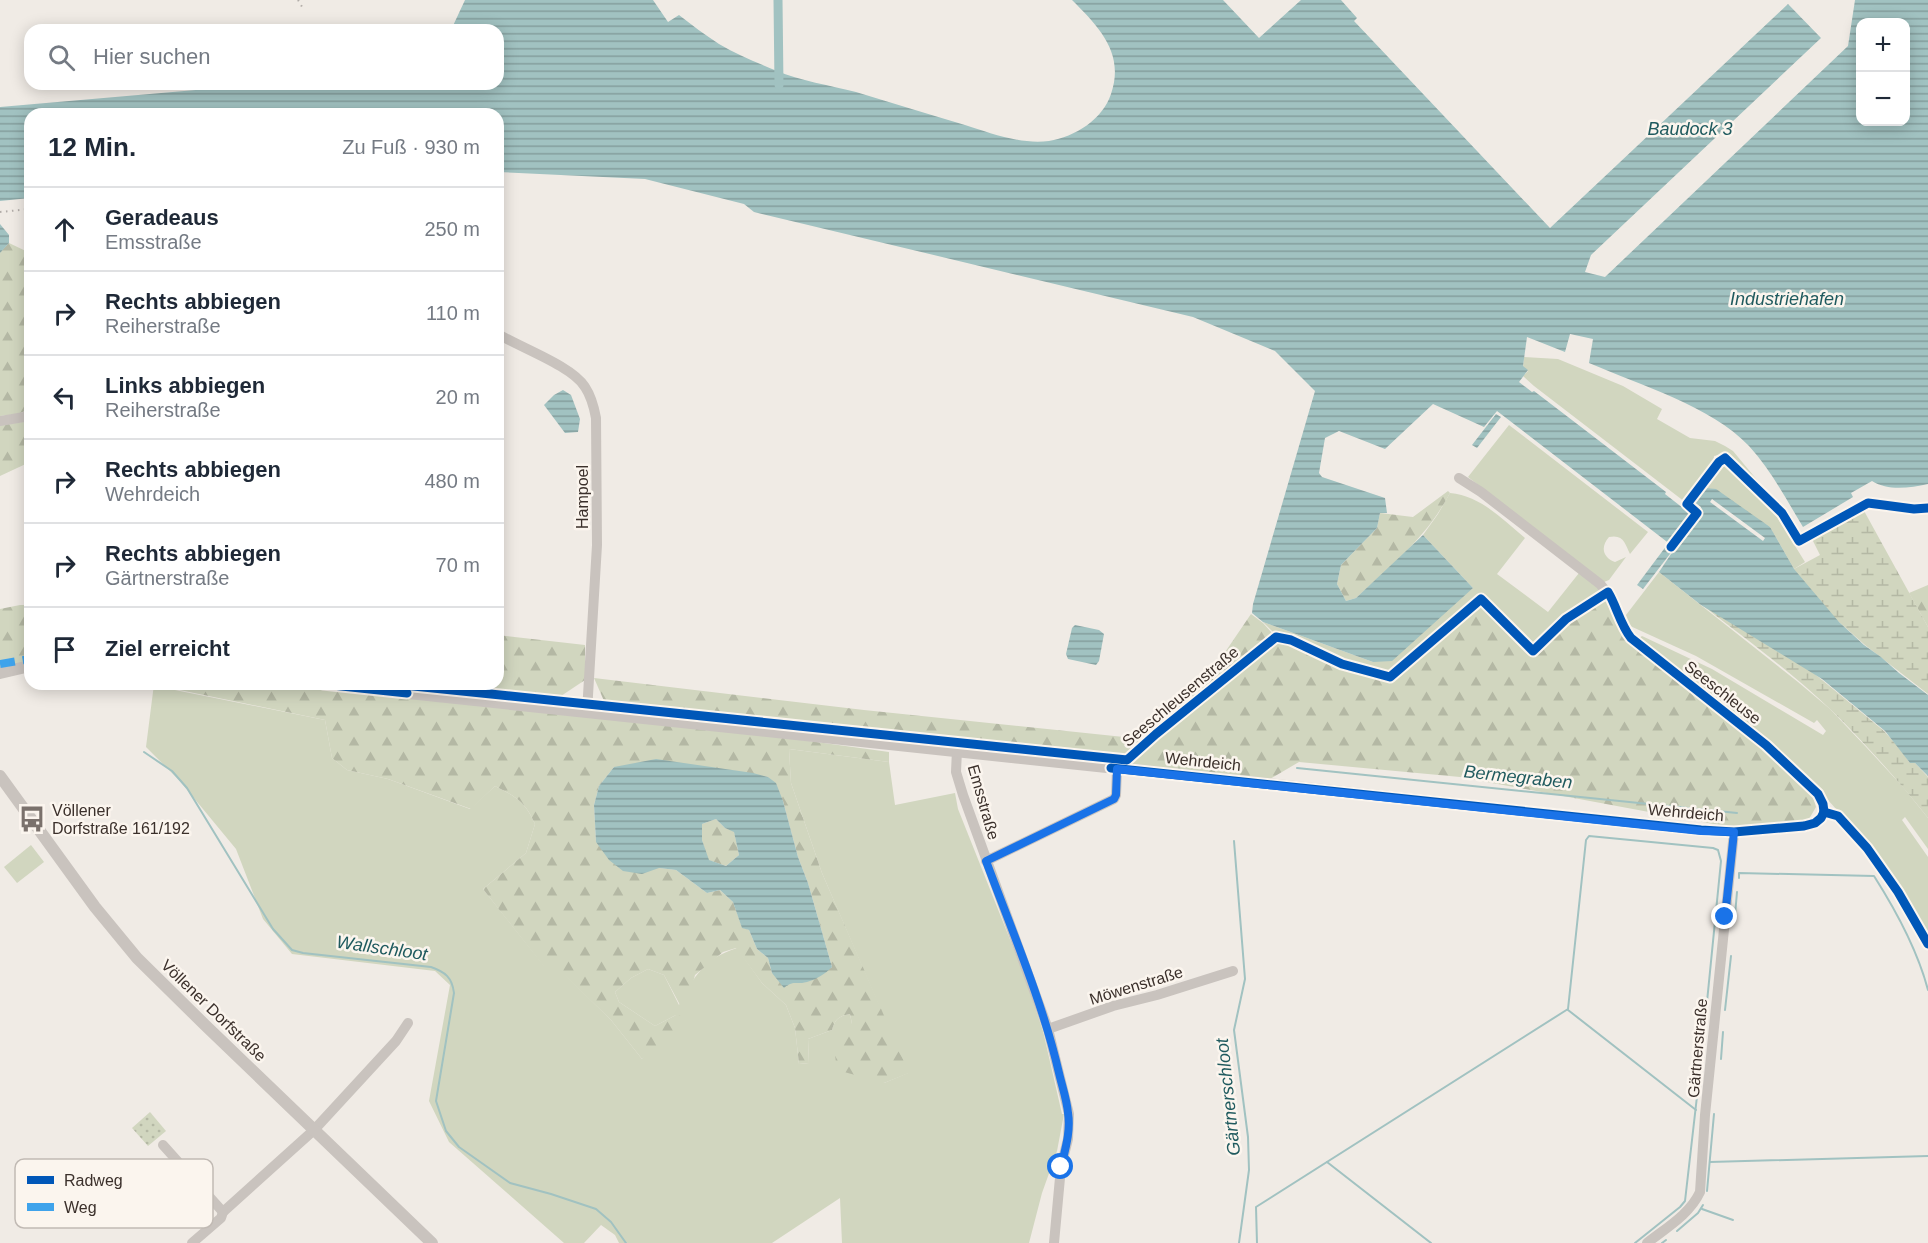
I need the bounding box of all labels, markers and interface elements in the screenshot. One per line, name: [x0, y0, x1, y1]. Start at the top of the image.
map controls: [1856, 18, 1910, 126]
button: +: [1856, 18, 1910, 72]
search box: [24, 24, 504, 90]
icon: search: [45, 41, 78, 74]
text: Hier suchen: [93, 44, 210, 69]
button: −: [1856, 72, 1910, 126]
water label: Baudock 3: [1647, 119, 1733, 139]
text: 12 Min.: [48, 132, 136, 162]
text: Zu Fuß · 930 m: [342, 136, 480, 158]
text: Geradeaus: [105, 205, 219, 230]
icon: ahead: [48, 213, 81, 246]
text: 250 m: [424, 218, 480, 240]
text: Emsstraße: [105, 231, 202, 253]
text: Rechts abbiegen: [105, 289, 281, 314]
water label: Industriehafen: [1730, 289, 1844, 309]
icon: right: [48, 297, 81, 330]
text: 110 m: [426, 302, 480, 324]
text: Reiherstraße: [105, 315, 221, 337]
text: Links abbiegen: [105, 373, 265, 398]
icon: left: [48, 381, 81, 414]
text: 20 m: [436, 386, 480, 408]
text: Reiherstraße: [105, 399, 221, 421]
text: Rechts abbiegen: [105, 457, 281, 482]
icon: right: [48, 465, 81, 498]
street label: Hampoel: [574, 465, 591, 529]
text: 480 m: [424, 470, 480, 492]
text: Wehrdeich: [105, 483, 200, 505]
text: Rechts abbiegen: [105, 541, 281, 566]
icon: right: [48, 549, 81, 582]
text: 70 m: [436, 554, 480, 576]
text: Gärtnerstraße: [105, 567, 229, 589]
icon: arrive: [48, 633, 81, 666]
text: Ziel erreicht: [105, 636, 230, 661]
street label: Seeschleusenstraße: [1119, 643, 1242, 750]
street label: Seeschleuse: [1681, 657, 1764, 727]
street label: Wehrdeich: [1164, 749, 1242, 774]
water label: Bermegraben: [1463, 761, 1573, 793]
street label: Emsstraße: [965, 763, 1002, 842]
street label: Wehrdeich: [1647, 801, 1725, 824]
place label: Völlener Dorfstraße 161/192: [52, 802, 190, 837]
bus stop icon: Völlener Dorfstraße 161/192: [17, 804, 47, 834]
route end: [1711, 903, 1737, 929]
water label: Wallschloot: [335, 932, 430, 964]
street label: Völlener Dorfstraße: [158, 956, 270, 1065]
street label: Möwenstraße: [1087, 963, 1185, 1008]
street label: Gärtnerstraße: [1685, 998, 1710, 1098]
water label: Gärtnerschloot: [1212, 1036, 1244, 1157]
route start: [1047, 1153, 1073, 1179]
legend: [15, 1159, 213, 1228]
text: Radweg: [64, 1172, 123, 1189]
text: Weg: [64, 1199, 97, 1216]

